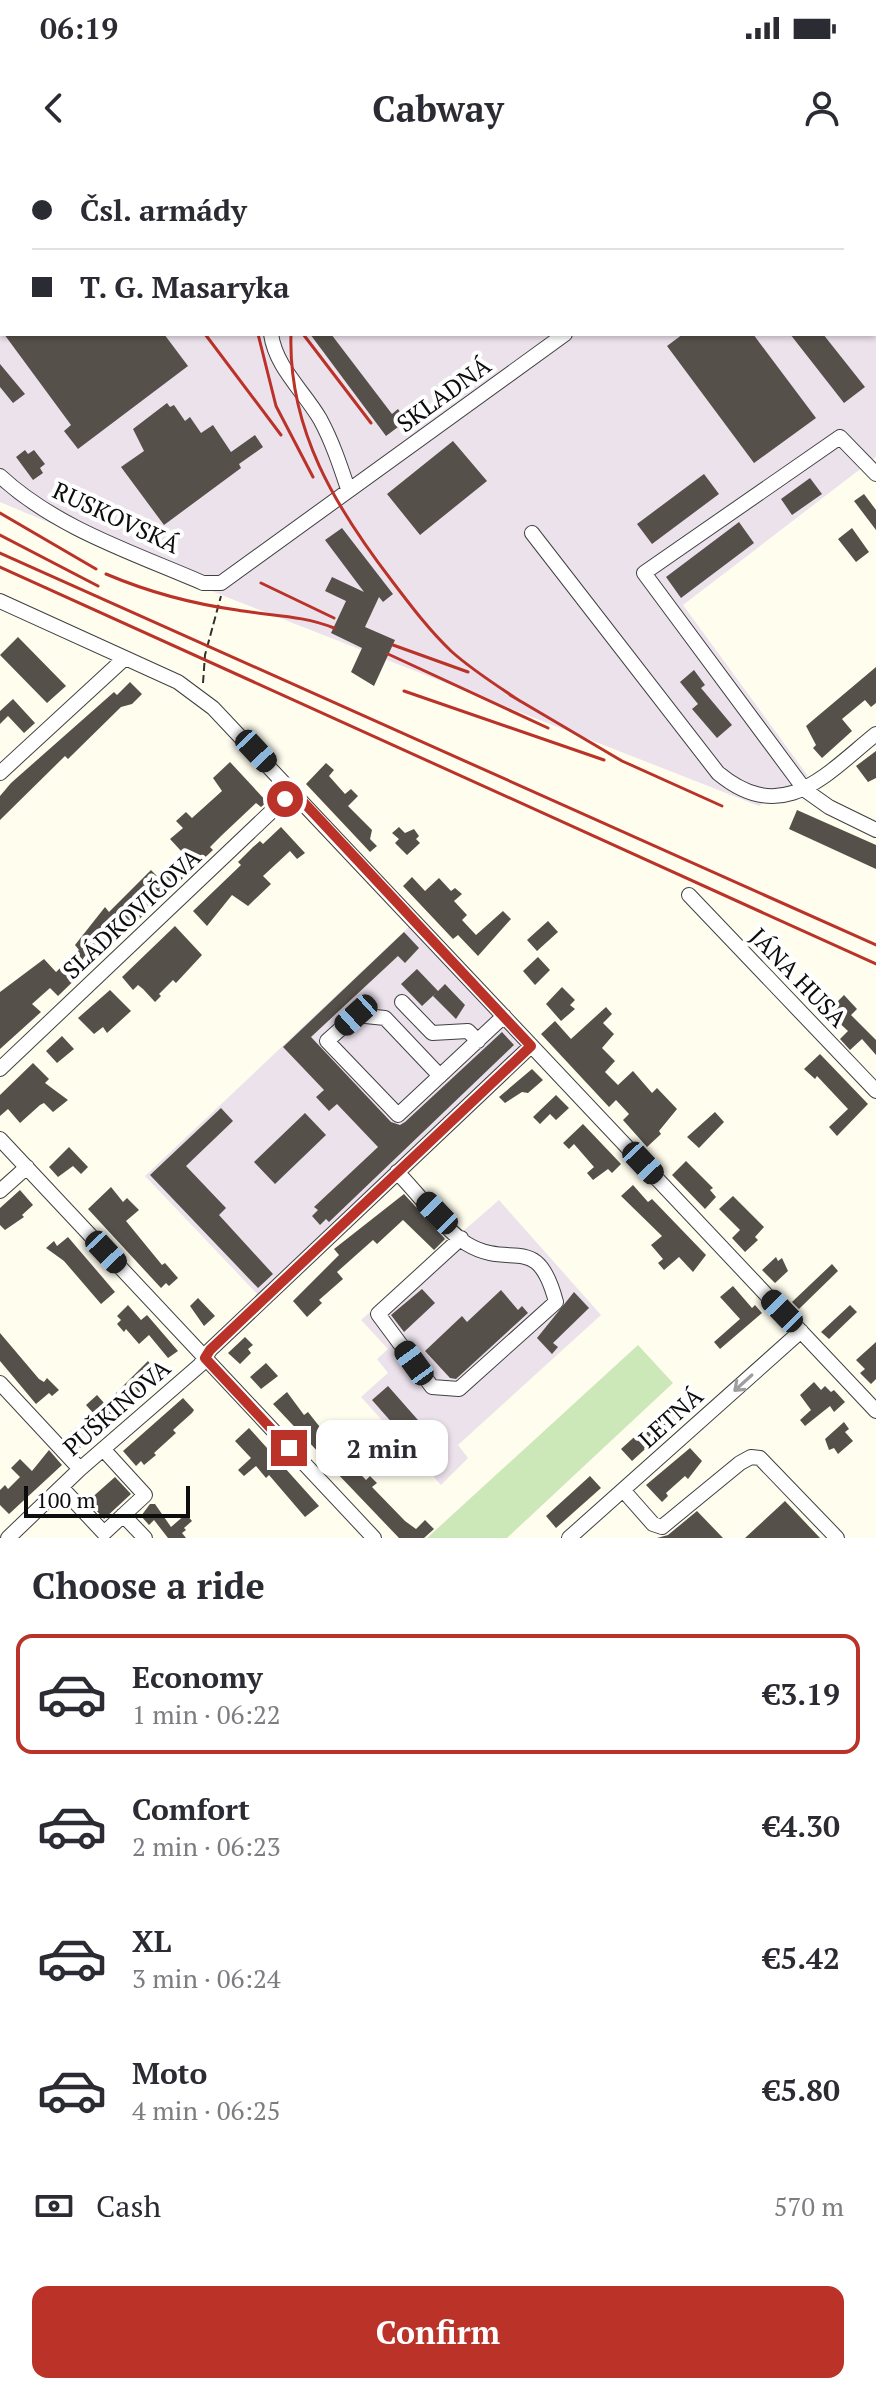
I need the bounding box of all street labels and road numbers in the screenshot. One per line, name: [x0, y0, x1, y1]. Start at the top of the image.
street label: SKLADNÁ: [390, 349, 497, 439]
street label: RUSKOVSKÁ: [48, 474, 186, 561]
street label: SLÁDKOVIČOVA: [55, 841, 208, 986]
street label: JÁNA HUSA: [743, 921, 855, 1034]
street label: PUŠKINOVA: [56, 1351, 177, 1463]
street label: LETNÁ: [631, 1380, 710, 1455]

